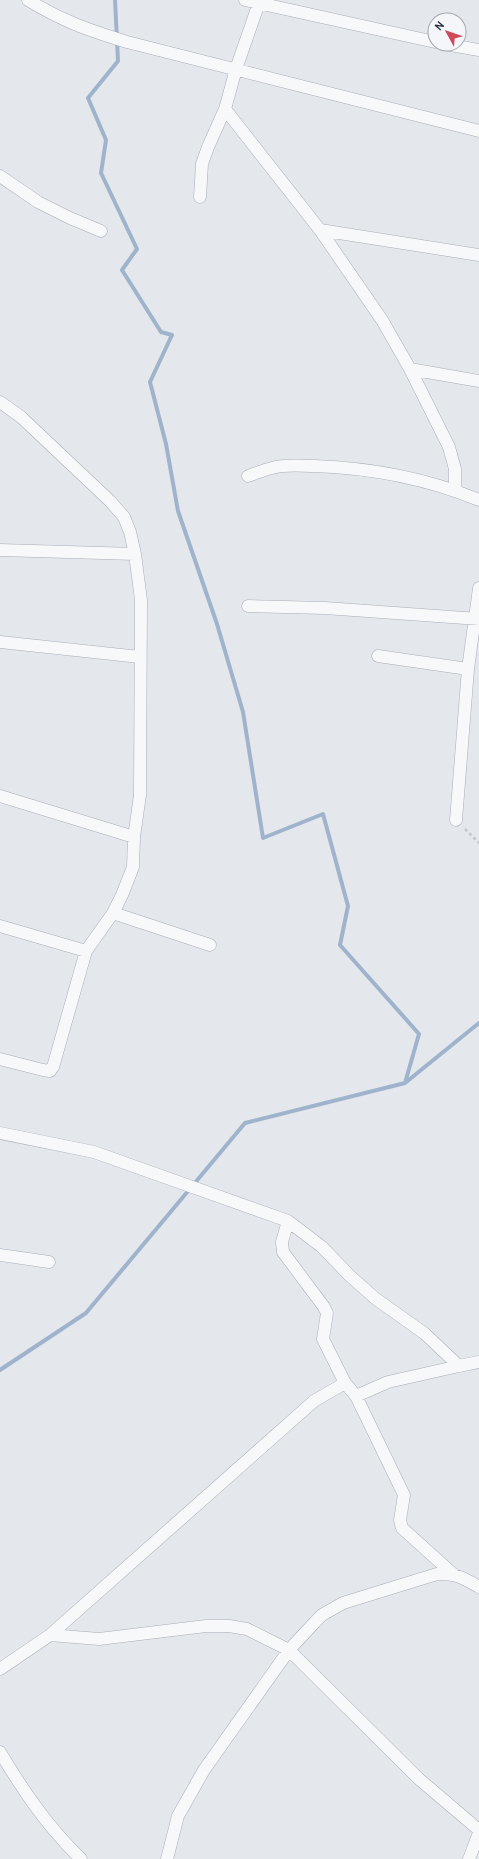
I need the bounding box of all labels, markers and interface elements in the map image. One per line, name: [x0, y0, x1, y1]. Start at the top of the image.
north arrow: [427, 12, 467, 52]
text: N: [432, 19, 448, 34]

